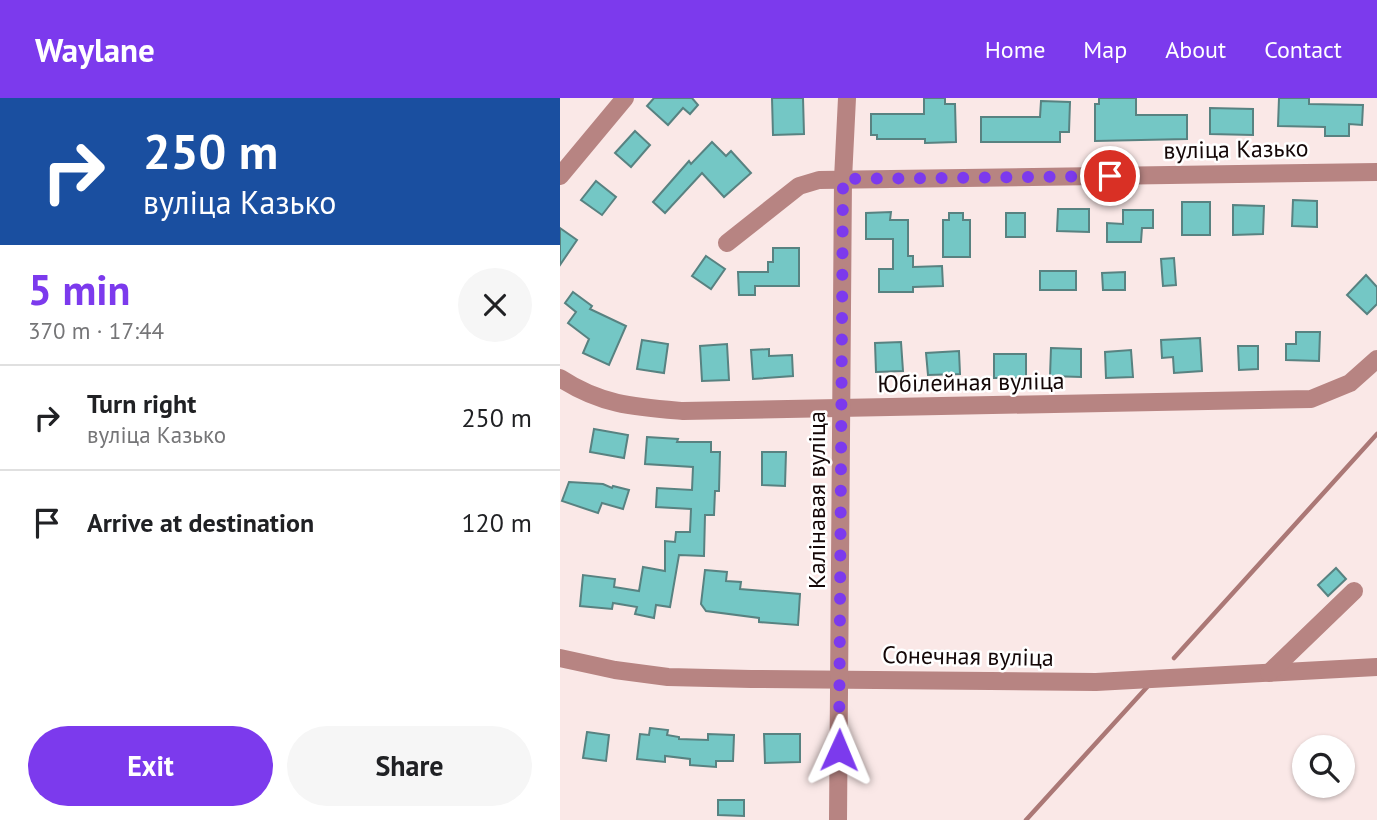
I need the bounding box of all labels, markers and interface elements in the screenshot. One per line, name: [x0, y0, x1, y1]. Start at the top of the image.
text: Waylane: [35, 28, 155, 71]
text: Home: [985, 34, 1045, 65]
text: Map: [1083, 34, 1127, 65]
text: About: [1165, 34, 1226, 65]
text: Contact: [1264, 34, 1342, 65]
text: 250 m: [143, 119, 278, 183]
icon: right: [28, 126, 119, 217]
street label: вуліца Казько: [1163, 132, 1309, 166]
pin: [1080, 146, 1140, 206]
icon: arrive: [1091, 157, 1129, 195]
text: вуліца Казько: [143, 181, 337, 223]
text: 5 min: [28, 262, 130, 317]
button: close: [458, 268, 532, 342]
text: 370 m · 17:44: [28, 316, 164, 345]
street label: Юбілейная вуліца: [877, 365, 1065, 399]
text: Turn right: [87, 387, 196, 420]
icon: right: [28, 399, 66, 437]
text: 250 m: [461, 401, 532, 434]
street label: Калінавая вуліца: [801, 411, 832, 589]
text: вуліца Казько: [87, 420, 226, 449]
icon: arrive: [28, 504, 66, 542]
text: Arrive at destination: [87, 506, 314, 539]
text: 120 m: [461, 506, 532, 539]
street label: Сонечная вуліца: [882, 639, 1054, 673]
position arrow: [802, 713, 876, 787]
button: Exit: [28, 726, 273, 806]
button: Share: [287, 726, 532, 806]
map controls: [1292, 735, 1355, 798]
button: search: [1292, 735, 1355, 798]

